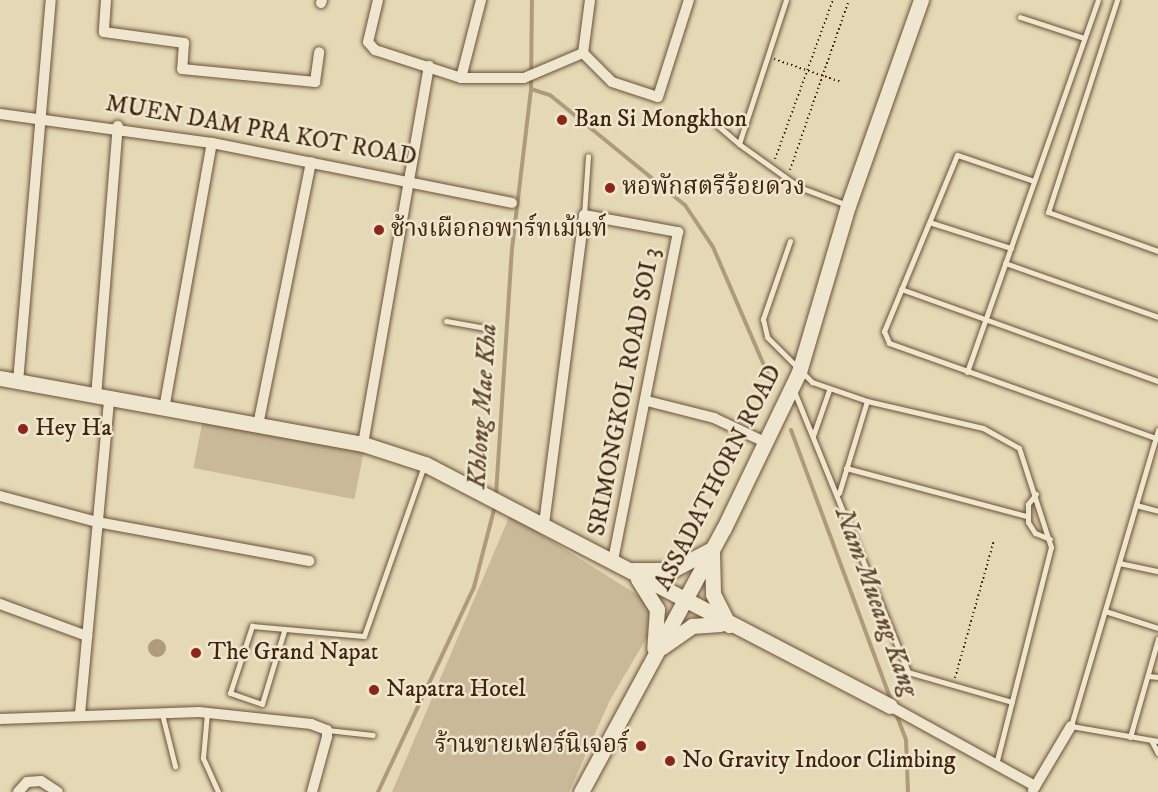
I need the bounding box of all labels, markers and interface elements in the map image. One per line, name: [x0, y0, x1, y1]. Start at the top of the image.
street label: MUEN DAM PRA KOT ROAD: [103, 89, 419, 173]
place label: Ban Si Mongkhon: [574, 106, 747, 134]
marker: Ban Si Mongkhon: [555, 113, 569, 127]
place label: หอพักสตรีร้อยดวง: [622, 174, 805, 202]
marker: หอพักสตรีร้อยดวง: [603, 181, 617, 195]
place label: ช้างเผือกอพาร์ทเม้นท์: [391, 216, 607, 244]
marker: ช้างเผือกอพาร์ทเม้นท์: [372, 223, 386, 237]
street label: SRIMONGKOL ROAD SOI 3: [583, 246, 667, 538]
water label: Khlong Mae Kha: [462, 322, 504, 490]
street label: ASSADATHORN ROAD: [650, 360, 788, 596]
place label: Hey Ha: [35, 415, 112, 443]
marker: Hey Ha: [16, 422, 30, 436]
water label: Nam Mueang Kang: [827, 503, 925, 701]
place label: The Grand Napat: [208, 639, 379, 667]
marker: The Grand Napat: [189, 646, 203, 660]
place label: Napatra Hotel: [386, 676, 526, 704]
marker: Napatra Hotel: [367, 683, 381, 697]
place label: ร้านขายเฟอร์นิเจอร์: [435, 732, 629, 760]
marker: ร้านขายเฟอร์นิเจอร์: [634, 739, 648, 753]
place label: No Gravity Indoor Climbing: [682, 747, 955, 775]
marker: No Gravity Indoor Climbing: [663, 754, 677, 768]

